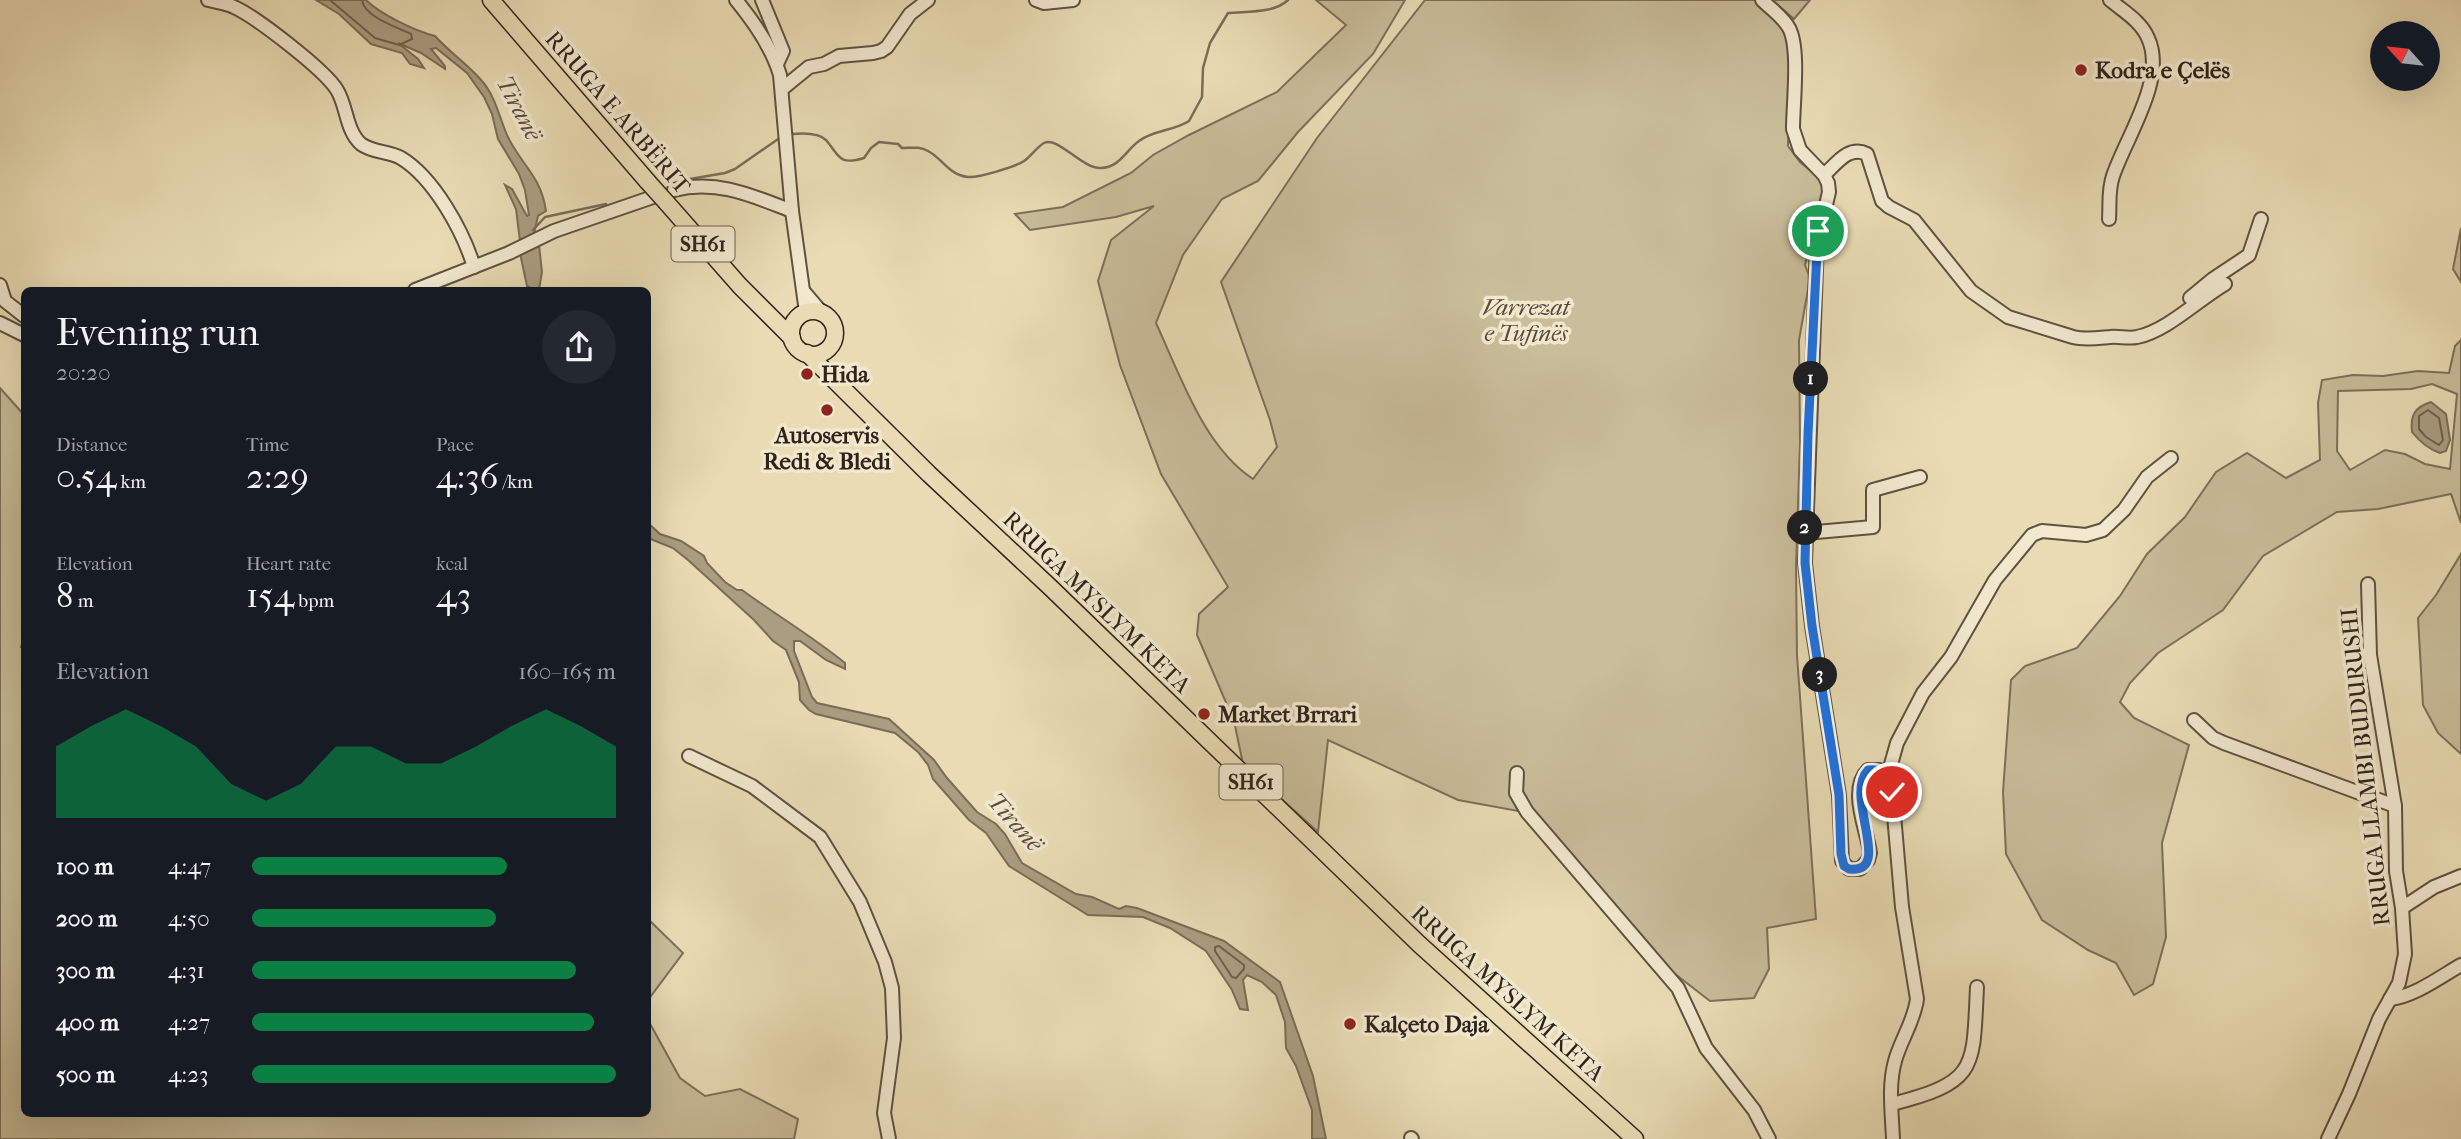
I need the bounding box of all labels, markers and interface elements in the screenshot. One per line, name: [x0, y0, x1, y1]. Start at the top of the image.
north arrow: [2370, 21, 2440, 91]
map controls: [2370, 21, 2440, 91]
street label: RRUGA E ARBËRIT: [540, 25, 696, 200]
place label: Kodra e Çelës: [2095, 57, 2230, 85]
marker: Kodra e Çelës: [2073, 62, 2089, 78]
water label: Tiranë: [490, 71, 549, 147]
pin: [1788, 201, 1848, 261]
icon: arrive: [1799, 212, 1837, 250]
road number: SH61: [672, 226, 734, 262]
park label: Varrezat e Tufinës: [1482, 294, 1572, 347]
text: Evening run: [56, 310, 259, 355]
button: share: [542, 310, 616, 384]
text: 20:20: [56, 359, 111, 386]
place label: Hida: [821, 361, 870, 388]
pin: 1: [1794, 362, 1828, 396]
marker: Hida: [799, 366, 815, 382]
text: 1: [1807, 367, 1814, 389]
marker: Autoservis Redi & Bledi: [819, 402, 835, 418]
place label: Autoservis Redi & Bledi: [763, 422, 891, 475]
text: Distance: [56, 434, 127, 456]
text: Time: [246, 434, 289, 456]
text: Pace: [436, 434, 474, 456]
text: 0.54: [56, 456, 116, 497]
text: 2:29: [246, 456, 309, 497]
text: 4:36: [436, 456, 498, 497]
text: km: [116, 471, 146, 493]
text: /km: [498, 471, 533, 493]
street label: RRUGA MYSLYM KETA: [997, 506, 1197, 700]
pin: 2: [1787, 510, 1822, 546]
text: 2: [1800, 516, 1809, 538]
text: Elevation: [56, 553, 133, 575]
text: Heart rate: [246, 553, 331, 575]
text: kcal: [436, 553, 468, 575]
text: 8: [56, 575, 74, 616]
text: 154: [246, 575, 294, 616]
text: 43: [436, 575, 471, 616]
text: m: [74, 590, 93, 612]
text: bpm: [294, 590, 334, 612]
street label: RRUGA LLAMBI BUDURUSHI: [2335, 607, 2396, 927]
text: Elevation: [56, 658, 149, 685]
text: 160–165 m: [518, 658, 616, 685]
pin: 3: [1802, 658, 1838, 692]
text: 3: [1816, 663, 1823, 685]
place label: Market Brrari: [1218, 701, 1357, 728]
marker: Market Brrari: [1196, 706, 1212, 722]
pin: [1862, 762, 1922, 822]
road number: SH61: [1220, 764, 1282, 800]
icon: check: [1873, 773, 1911, 811]
water label: Tiranë: [981, 787, 1050, 859]
text: 100 m: [56, 853, 114, 880]
text: 4:47: [168, 853, 211, 880]
street label: RRUGA MYSLYM KETA: [1406, 900, 1610, 1088]
text: 200 m: [56, 905, 117, 932]
text: 4:50: [168, 905, 210, 932]
text: 300 m: [56, 957, 115, 984]
text: 4:31: [168, 957, 205, 984]
text: 400 m: [56, 1009, 119, 1036]
text: 4:27: [168, 1009, 210, 1036]
place label: Kalçeto Daja: [1364, 1011, 1490, 1038]
marker: Kalçeto Daja: [1342, 1016, 1358, 1032]
text: 500 m: [56, 1061, 115, 1088]
text: 4:23: [168, 1061, 208, 1088]

